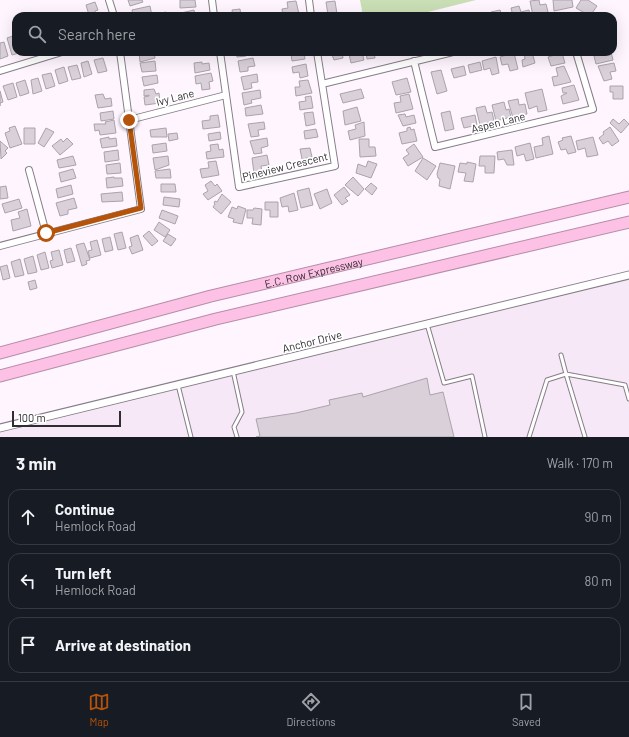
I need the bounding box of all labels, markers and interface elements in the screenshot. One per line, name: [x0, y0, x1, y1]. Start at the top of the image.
search box: [12, 12, 617, 56]
icon: search: [26, 23, 48, 45]
text: Search here: [58, 25, 136, 43]
street label: Ivy Lane: [155, 86, 196, 108]
street label: Aspen Lane: [469, 109, 527, 135]
route end: [120, 111, 138, 129]
street label: Pineview Crescent: [241, 149, 329, 183]
route start: [37, 224, 55, 242]
street label: E.C. Row Expressway: [263, 254, 364, 290]
street label: Anchor Drive: [281, 327, 343, 355]
scale bar: [12, 409, 121, 428]
text: 100 m: [18, 411, 46, 424]
text: 3 min: [16, 453, 56, 473]
text: Walk · 170 m: [547, 455, 613, 471]
text: Continue: [55, 500, 115, 518]
icon: ahead: [17, 506, 39, 528]
text: 90 m: [585, 509, 612, 525]
text: Hemlock Road: [55, 518, 136, 534]
text: Turn left: [55, 564, 111, 582]
icon: left: [17, 570, 39, 592]
text: 80 m: [585, 573, 612, 589]
text: Hemlock Road: [55, 582, 136, 598]
icon: arrive: [17, 634, 39, 656]
text: Arrive at destination: [55, 636, 191, 654]
tab: Map: [88, 691, 110, 728]
tab: Directions: [286, 691, 336, 728]
tab: Saved: [512, 691, 541, 728]

